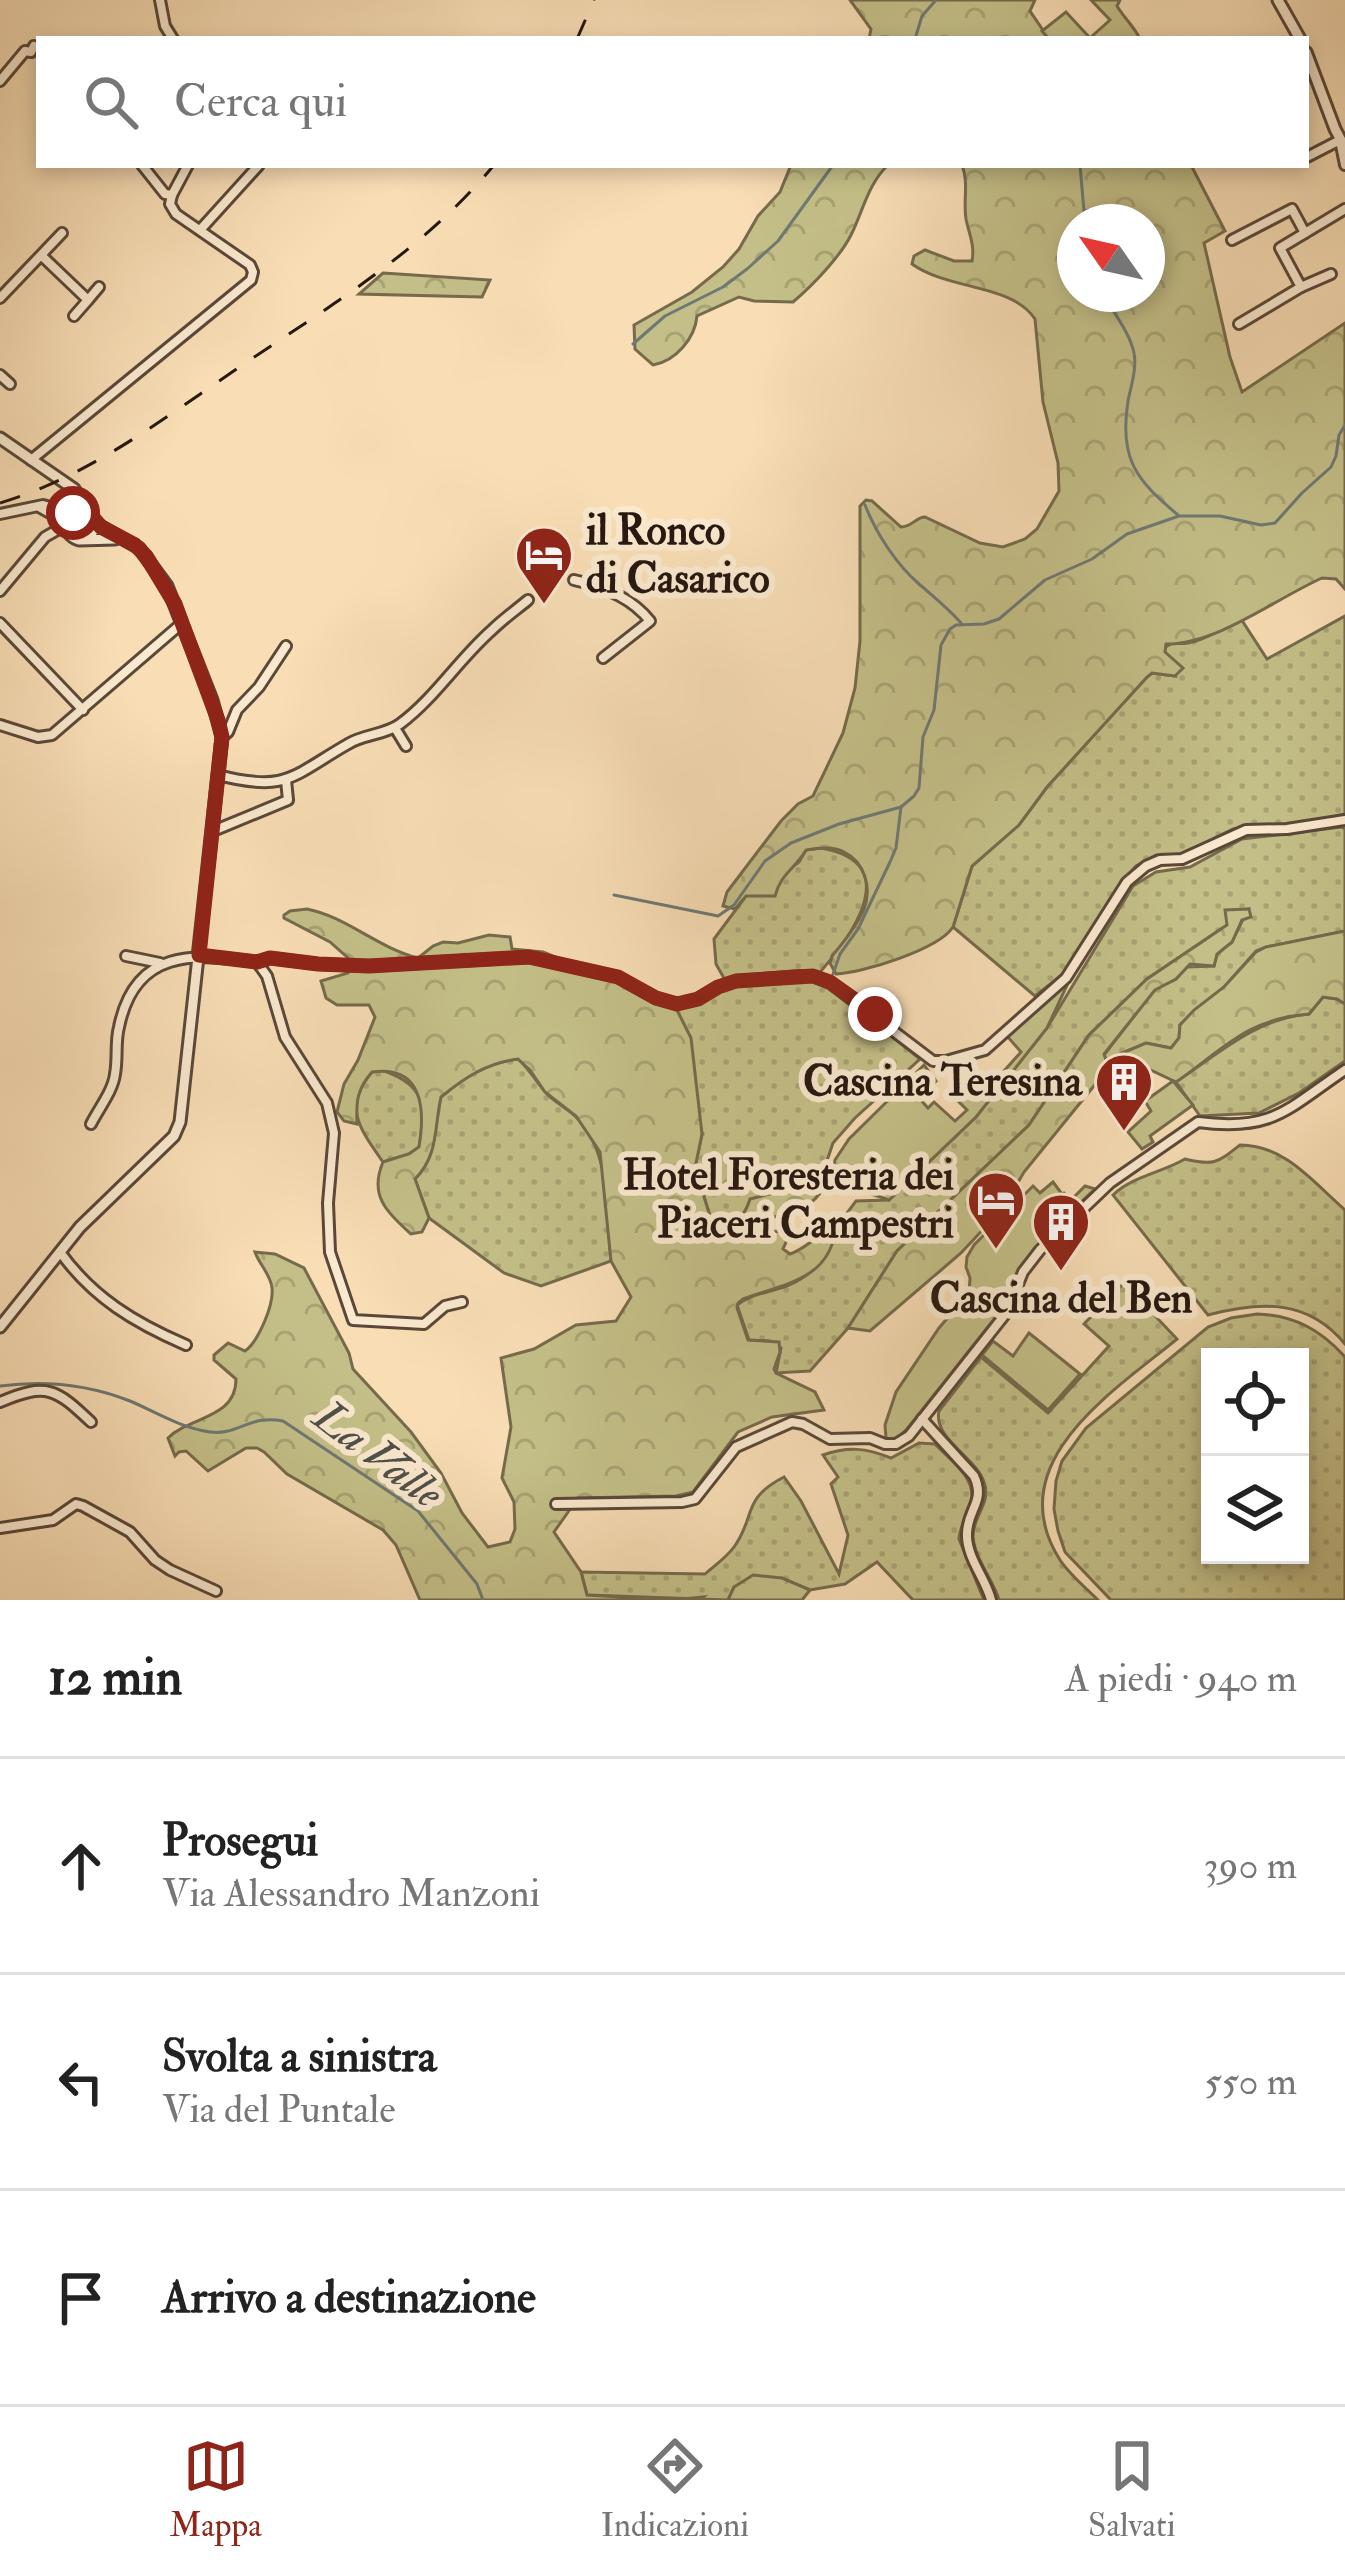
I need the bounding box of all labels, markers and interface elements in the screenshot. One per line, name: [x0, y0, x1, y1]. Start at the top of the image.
search box: [36, 36, 1309, 168]
icon: search: [78, 69, 144, 135]
text: Cerca qui: [174, 74, 347, 130]
north arrow: [1057, 204, 1165, 312]
route start: [46, 486, 100, 540]
place label: il Ronco di Casarico: [585, 505, 770, 605]
hotel icon: il Ronco di Casarico: [513, 524, 575, 606]
route end: [848, 987, 902, 1041]
building icon: Cascina Teresina: [1093, 1051, 1155, 1133]
place label: Cascina Teresina: [803, 1056, 1084, 1108]
place label: Hotel Foresteria dei Piaceri Campestri: [623, 1150, 954, 1250]
hotel icon: Hotel Foresteria dei Piaceri Campestri: [965, 1169, 1027, 1251]
building icon: Cascina del Ben: [1030, 1191, 1092, 1273]
place label: Cascina del Ben: [930, 1273, 1193, 1325]
map controls: [1201, 1348, 1309, 1564]
button: locate: [1201, 1348, 1309, 1456]
water label: La Valle: [301, 1387, 454, 1522]
button: layers: [1201, 1456, 1309, 1564]
text: 12 min: [48, 1646, 182, 1710]
text: A piedi · 940 m: [1065, 1654, 1297, 1703]
text: Prosegui: [162, 1813, 318, 1869]
icon: ahead: [48, 1833, 114, 1899]
text: 390 m: [1204, 1841, 1297, 1890]
text: Via Alessandro Manzoni: [162, 1869, 540, 1918]
text: Svolta a sinistra: [162, 2029, 437, 2085]
icon: left: [48, 2049, 114, 2115]
text: 550 m: [1205, 2057, 1297, 2106]
text: Via del Puntale: [162, 2085, 395, 2134]
icon: arrive: [48, 2265, 114, 2331]
text: Arrivo a destinazione: [162, 2270, 536, 2326]
tab: Mappa: [170, 2433, 262, 2546]
tab: Indicazioni: [601, 2433, 749, 2546]
tab: Salvati: [1088, 2433, 1175, 2546]

